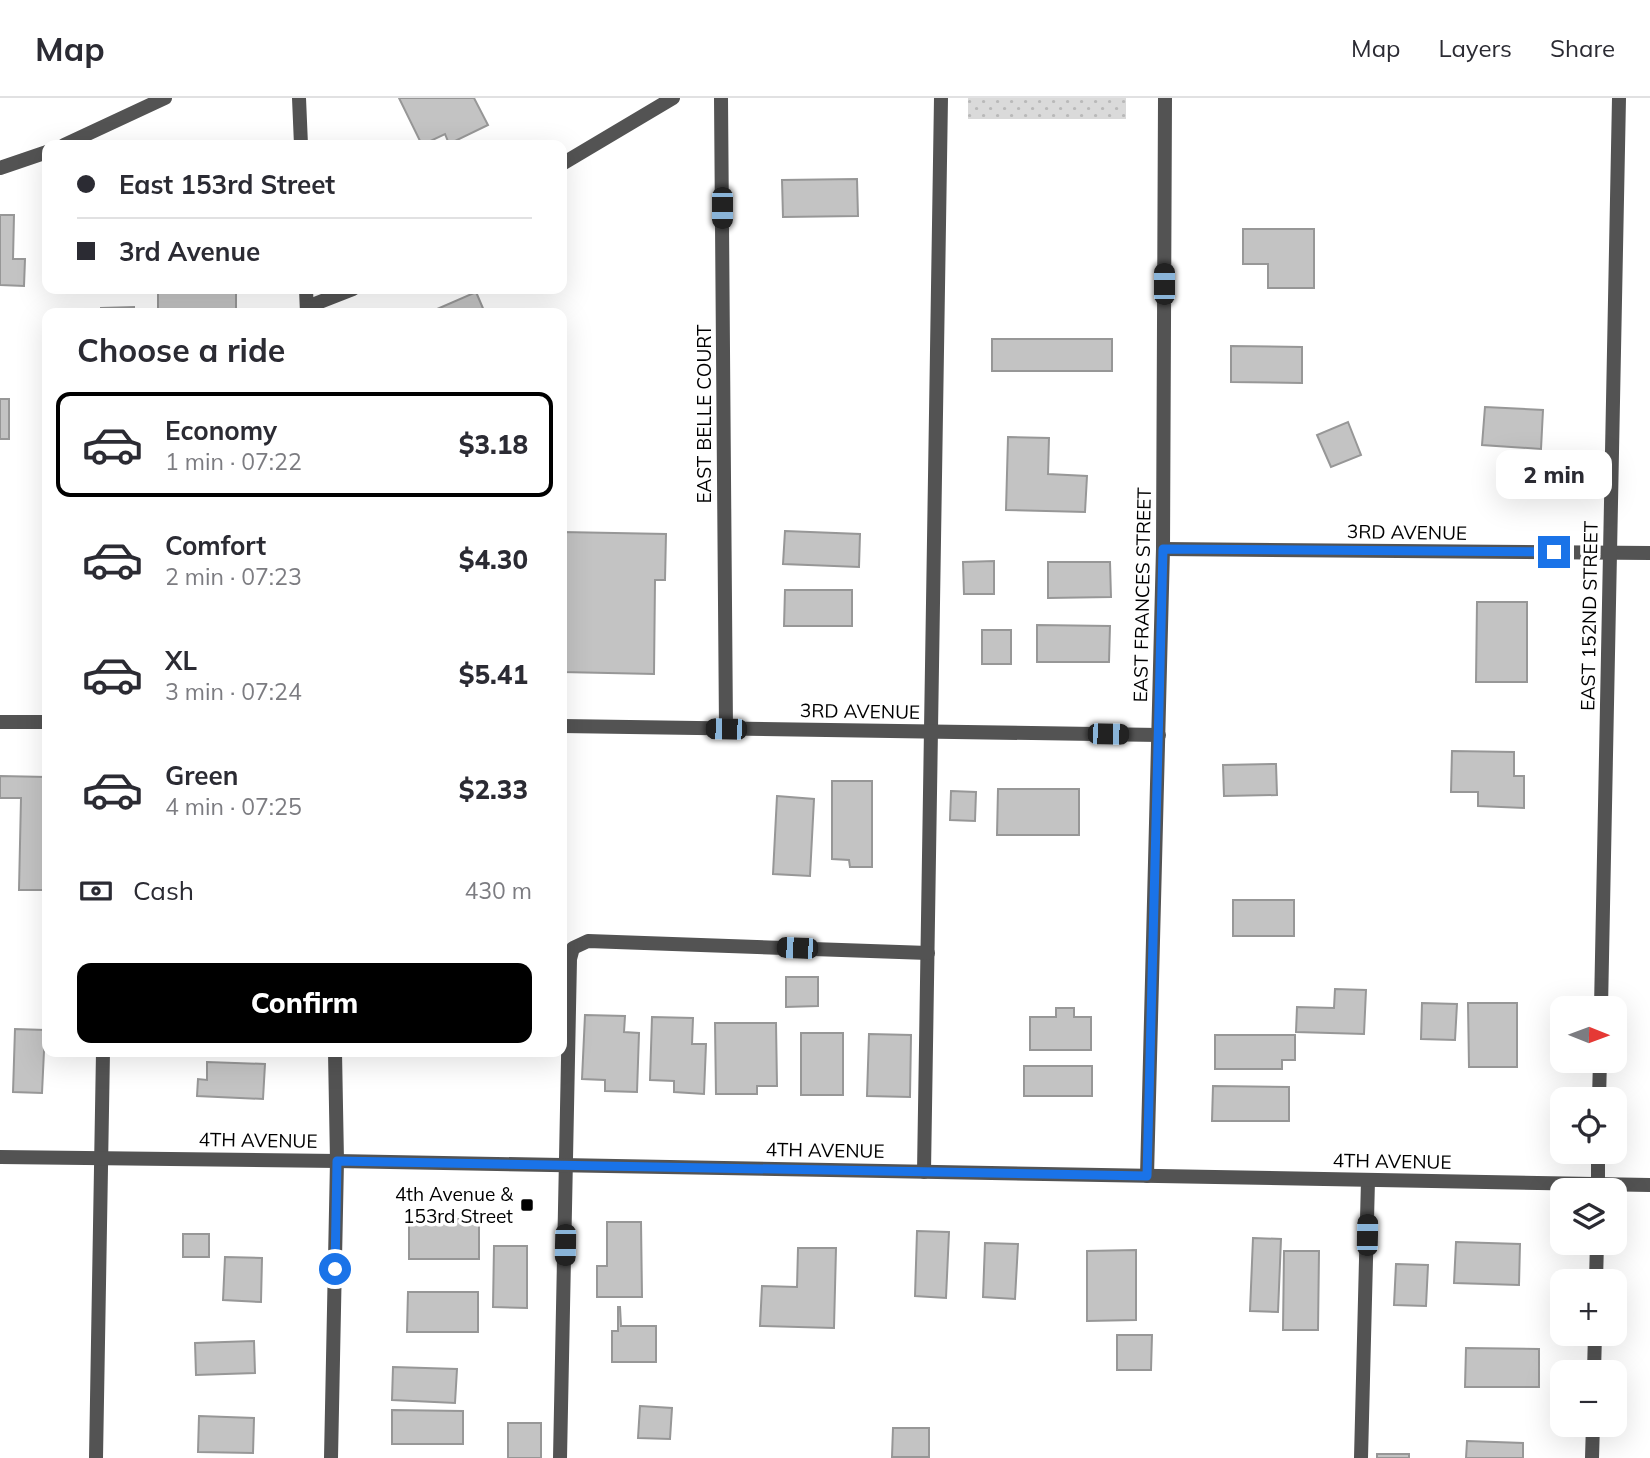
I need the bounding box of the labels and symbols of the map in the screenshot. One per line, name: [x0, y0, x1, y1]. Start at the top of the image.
car: [712, 187, 733, 229]
car: [1154, 263, 1175, 305]
street label: EAST BELLE COURT: [692, 324, 716, 504]
callout: 2 min: [1496, 450, 1612, 500]
street label: EAST FRANCES STREET: [1128, 487, 1156, 703]
street label: 3RD AVENUE: [1347, 519, 1467, 545]
street label: EAST 152ND STREET: [1575, 520, 1603, 711]
route end: [1538, 536, 1570, 568]
street label: 3RD AVENUE: [800, 698, 920, 724]
car: [705, 718, 748, 740]
car: [1087, 723, 1130, 745]
car: [776, 937, 819, 959]
north arrow: [1550, 996, 1628, 1073]
street label: 4TH AVENUE: [198, 1127, 318, 1153]
street label: 4TH AVENUE: [765, 1137, 885, 1163]
street label: 4TH AVENUE: [1332, 1148, 1452, 1174]
place label: 4th Avenue & 153rd Street: [395, 1182, 514, 1228]
marker: 4th Avenue & 153rd Street: [519, 1197, 535, 1213]
car: [1357, 1214, 1378, 1256]
car: [555, 1224, 576, 1266]
route start: [319, 1253, 351, 1285]

